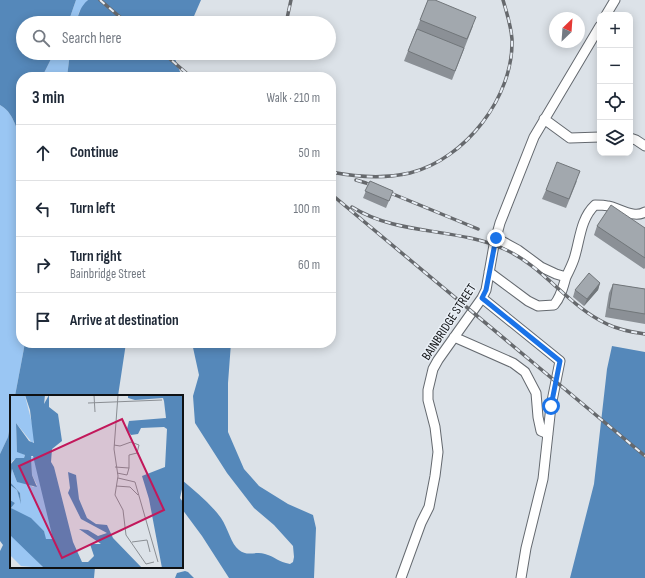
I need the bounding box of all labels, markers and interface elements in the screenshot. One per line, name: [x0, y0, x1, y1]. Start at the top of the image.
north arrow: [549, 12, 585, 48]
map controls: [597, 12, 633, 156]
button: +: [597, 12, 633, 48]
search box: [16, 16, 336, 60]
icon: search: [30, 27, 52, 49]
text: Search here: [62, 29, 122, 48]
button: −: [597, 48, 633, 84]
button: locate: [597, 84, 633, 120]
text: 3 min: [32, 88, 65, 108]
text: Walk · 210 m: [267, 90, 320, 106]
button: layers: [597, 120, 633, 156]
icon: ahead: [32, 142, 54, 164]
text: Continue: [70, 143, 119, 162]
text: 50 m: [299, 145, 320, 161]
icon: left: [32, 198, 54, 220]
text: Turn left: [70, 199, 115, 218]
text: 100 m: [293, 201, 320, 217]
route end: [487, 229, 505, 247]
text: Turn right: [70, 247, 122, 266]
icon: right: [32, 254, 54, 276]
text: 60 m: [298, 257, 320, 273]
text: Bainbridge Street: [70, 266, 146, 282]
street label: BAINBRIDGE STREET: [418, 281, 480, 363]
icon: arrive: [32, 310, 54, 332]
text: Arrive at destination: [70, 311, 179, 330]
inset map: [10, 395, 183, 568]
route start: [542, 397, 560, 415]

